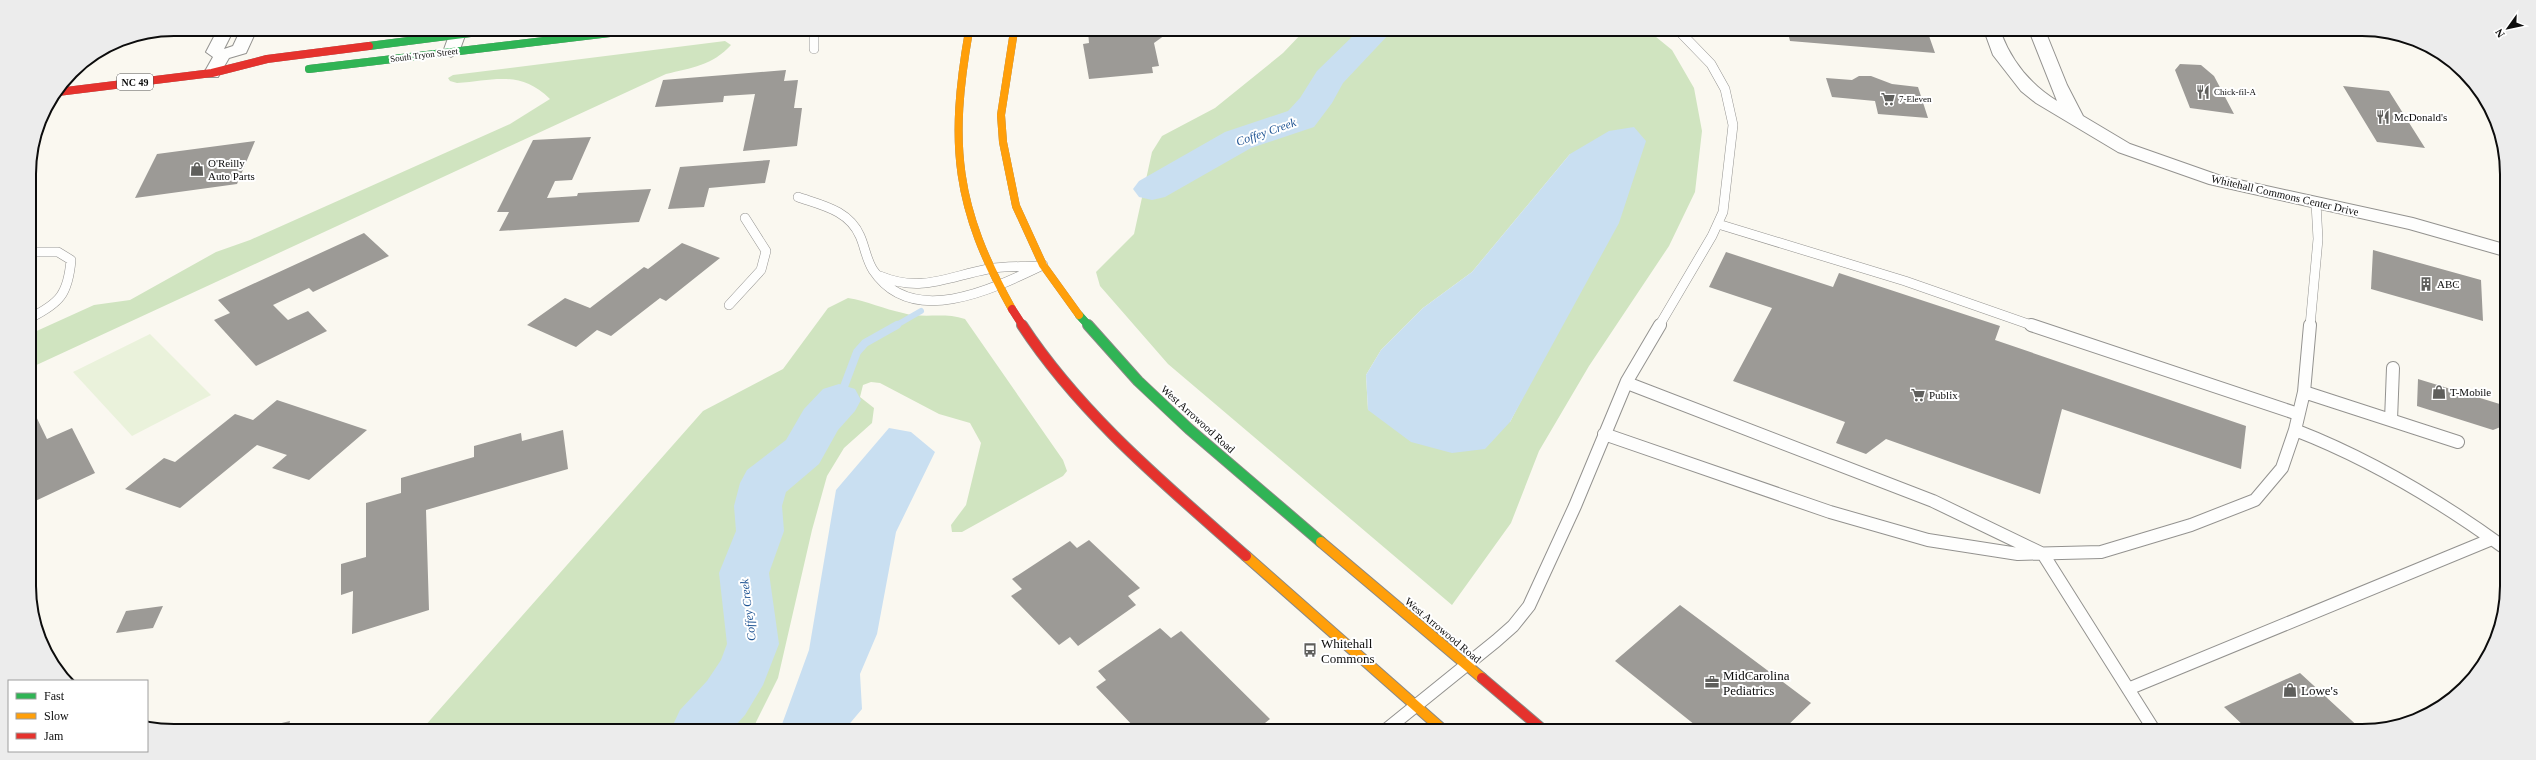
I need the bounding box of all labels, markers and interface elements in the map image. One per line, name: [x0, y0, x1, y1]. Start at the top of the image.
north arrow: [2488, 8, 2528, 48]
text: N: [2492, 27, 2507, 40]
street label: South Tryon Street: [390, 46, 459, 64]
road number: NC 49: [117, 74, 153, 90]
restaurant icon: Chick-fil-A: [2195, 84, 2211, 100]
place label: Chick-fil-A: [2214, 87, 2256, 97]
supermarket icon: 7-Eleven: [1880, 91, 1896, 107]
place label: 7-Eleven: [1899, 94, 1932, 104]
restaurant icon: McDonald's: [2375, 109, 2391, 125]
place label: McDonald's: [2394, 111, 2447, 123]
water label: Coffey Creek: [1234, 115, 1298, 149]
place label: O'Reilly Auto Parts: [208, 157, 255, 182]
shop icon: O'Reilly Auto Parts: [189, 161, 205, 177]
street label: Whitehall Commons Center Drive: [2210, 172, 2360, 218]
building icon: ABC: [2418, 276, 2434, 292]
place label: ABC: [2437, 278, 2460, 290]
street label: West Arrowood Road: [1159, 383, 1238, 456]
shop icon: T-Mobile: [2431, 384, 2447, 400]
place label: T-Mobile: [2450, 386, 2491, 398]
supermarket icon: Publix: [1910, 387, 1926, 403]
place label: Publix: [1929, 389, 1958, 401]
water label: Coffey Creek: [737, 577, 759, 642]
street label: West Arrowood Road: [1403, 595, 1484, 665]
place label: Whitehall Commons: [1321, 636, 1374, 666]
bus stop icon: Whitehall Commons: [1302, 642, 1318, 658]
place label: MidCarolina Pediatrics: [1723, 668, 1790, 698]
office icon: MidCarolina Pediatrics: [1704, 674, 1720, 690]
legend: [8, 680, 148, 752]
shop icon: Lowe's: [2282, 682, 2298, 698]
place label: Lowe's: [2301, 683, 2338, 698]
text: Fast: [44, 689, 65, 703]
text: Slow: [44, 709, 69, 723]
text: Jam: [44, 729, 64, 743]

